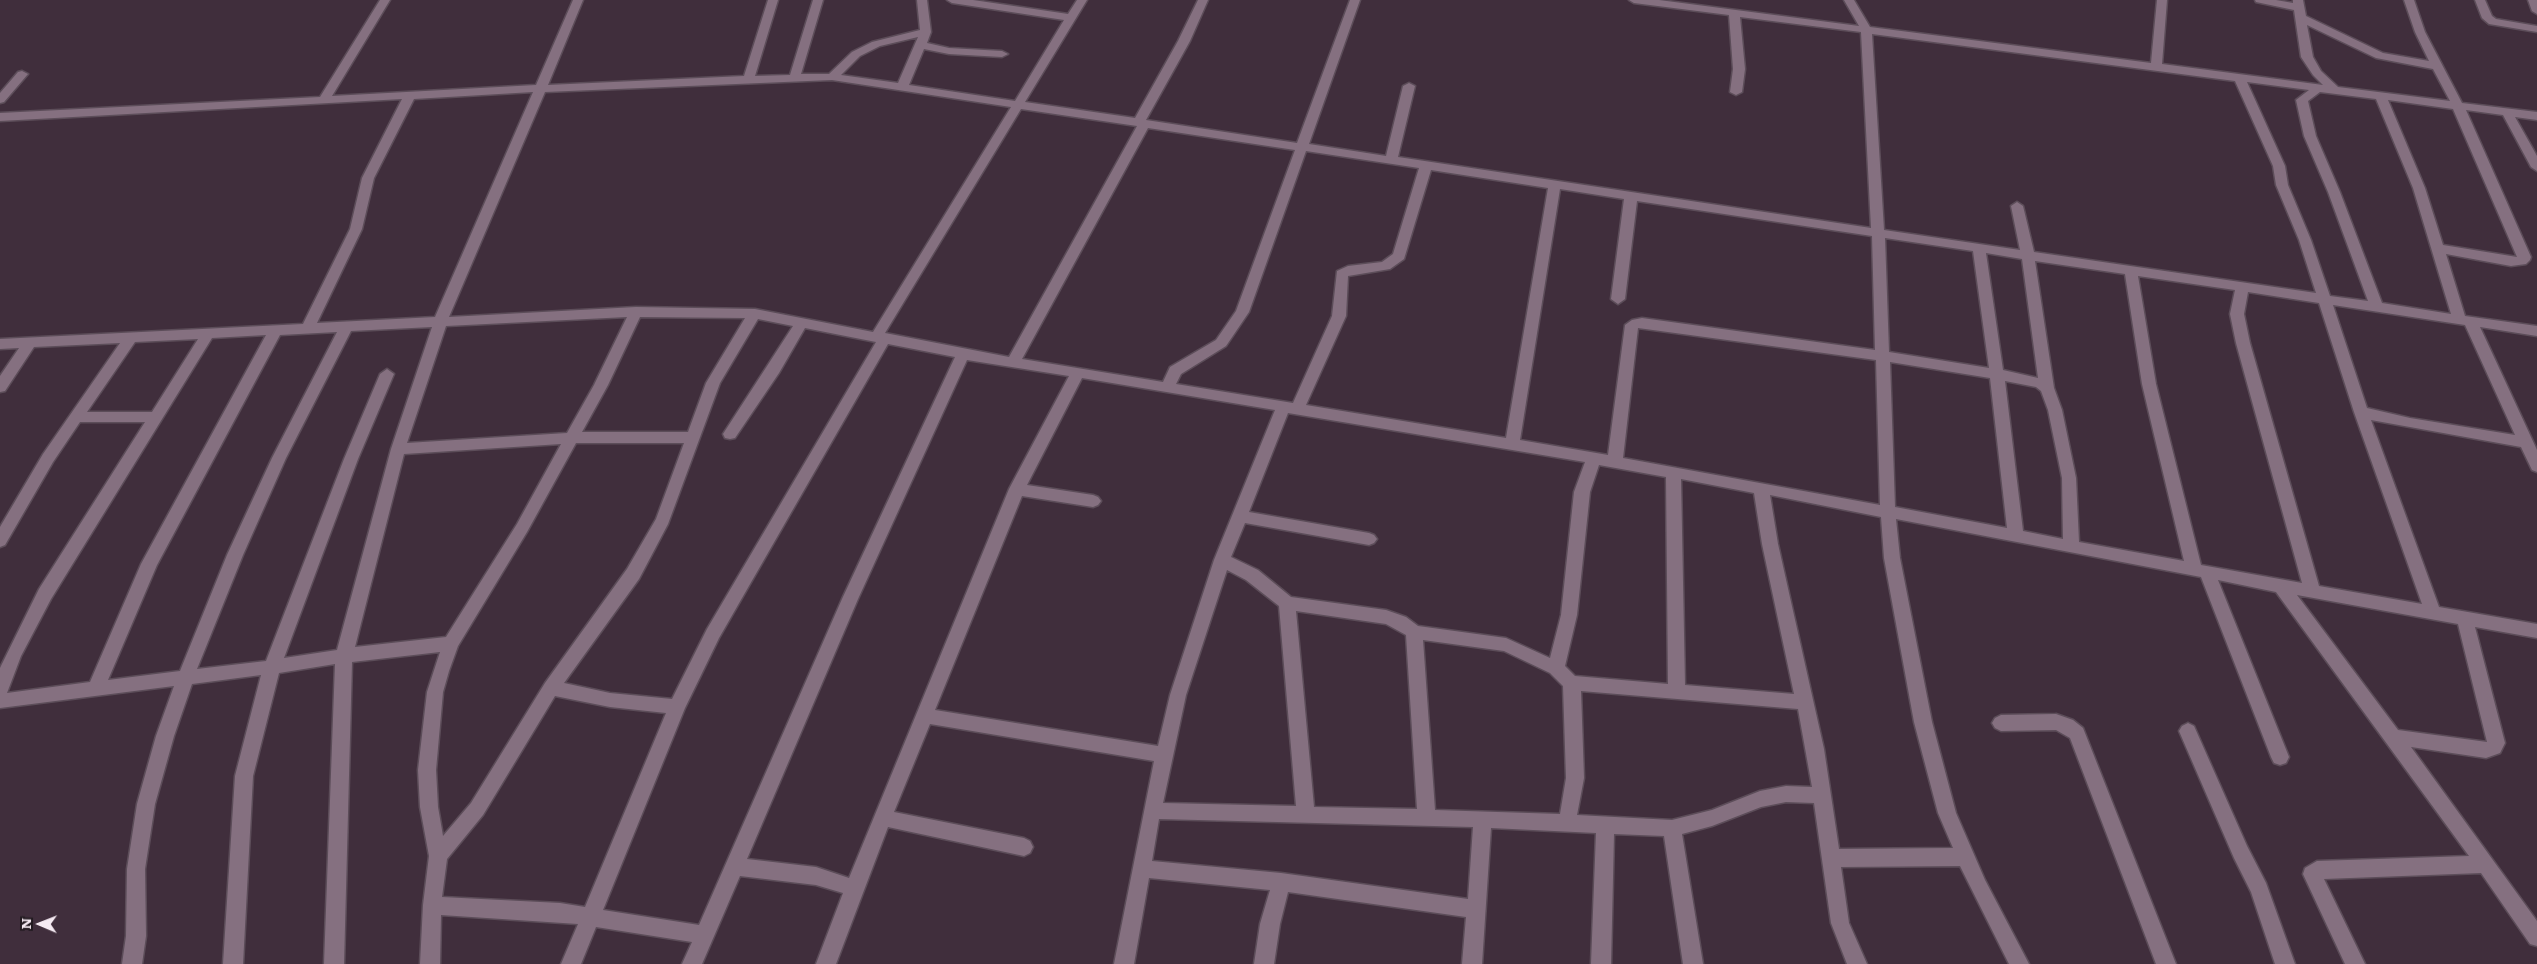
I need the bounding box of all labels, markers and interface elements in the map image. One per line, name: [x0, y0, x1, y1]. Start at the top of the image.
north arrow: [15, 899, 65, 949]
text: N: [15, 918, 35, 930]

